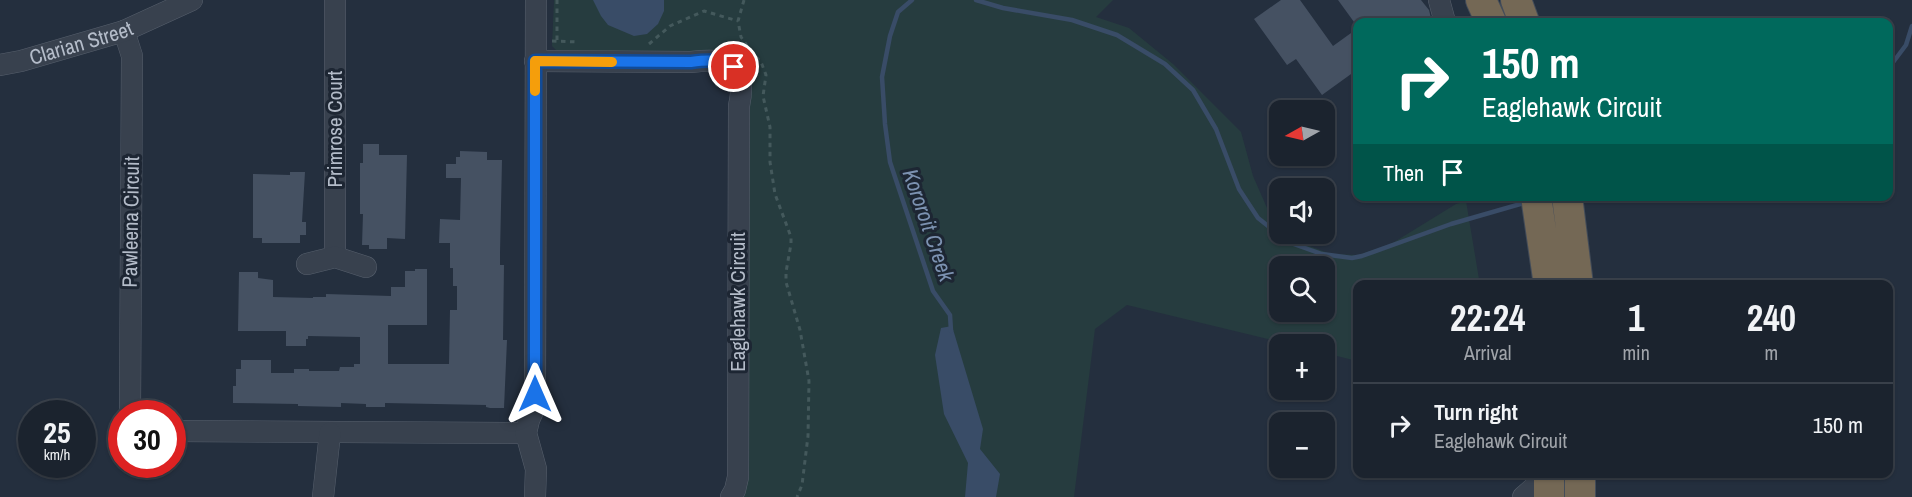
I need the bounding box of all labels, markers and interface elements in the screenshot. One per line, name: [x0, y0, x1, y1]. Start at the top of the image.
street label: Clarian Street: [26, 14, 138, 72]
text: 150 m: [1482, 35, 1580, 91]
pin: [708, 41, 759, 92]
icon: right: [1383, 42, 1461, 120]
icon: arrive: [717, 50, 750, 83]
street label: Primrose Court: [320, 70, 349, 187]
text: Eaglehawk Circuit: [1482, 89, 1662, 125]
north arrow: [1269, 100, 1335, 166]
map controls: [1269, 100, 1335, 478]
street label: Pawleena Circuit: [115, 156, 146, 288]
icon: arrive: [1436, 156, 1469, 189]
text: Then: [1383, 158, 1424, 188]
water label: Kororoit Creek: [896, 165, 963, 286]
button: sound: [1269, 178, 1335, 244]
street label: Eaglehawk Circuit: [723, 232, 752, 372]
button: search: [1269, 256, 1335, 322]
text: 22:24: [1450, 294, 1525, 342]
text: 1: [1628, 294, 1644, 342]
text: 240: [1747, 294, 1796, 342]
button: +: [1269, 334, 1335, 400]
text: Arrival: [1464, 339, 1511, 366]
text: min: [1622, 339, 1650, 366]
text: m: [1765, 339, 1778, 366]
position arrow: [503, 362, 567, 426]
text: Turn right: [1434, 397, 1518, 427]
speed limit sign: 30: [108, 400, 186, 478]
icon: right: [1383, 409, 1416, 442]
text: 150 m: [1813, 410, 1863, 440]
text: 25: [43, 412, 71, 452]
button: −: [1269, 412, 1335, 478]
text: Eaglehawk Circuit: [1434, 427, 1567, 454]
text: km/h: [44, 444, 70, 465]

